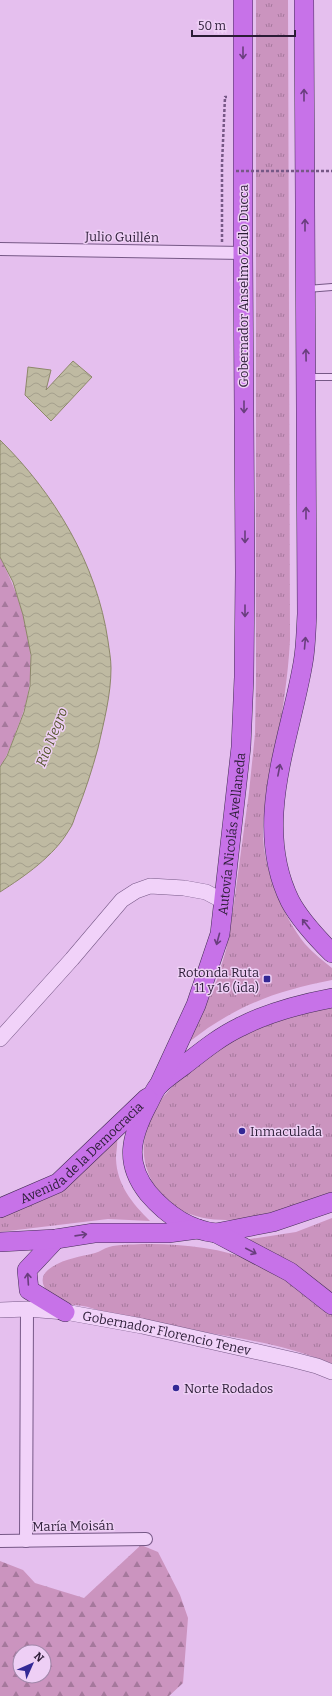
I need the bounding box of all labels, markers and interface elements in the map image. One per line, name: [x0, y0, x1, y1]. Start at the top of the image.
scale bar: [192, 12, 295, 38]
text: 50 m: [198, 19, 227, 33]
one-way arrow: [239, 46, 247, 59]
one-way arrow: [301, 89, 308, 102]
street label: Gobernador Anselmo Zoilo Ducca: [236, 184, 251, 388]
one-way arrow: [301, 219, 309, 232]
street label: Julio Guillén: [84, 229, 160, 245]
one-way arrow: [302, 349, 310, 362]
one-way arrow: [240, 400, 248, 413]
one-way arrow: [302, 507, 310, 520]
one-way arrow: [241, 530, 249, 543]
one-way arrow: [241, 604, 249, 617]
one-way arrow: [301, 637, 309, 650]
water label: Río Negro: [33, 705, 72, 769]
street label: Autovía Nicolás Avellaneda: [215, 752, 248, 916]
one-way arrow: [276, 764, 284, 777]
one-way arrow: [301, 918, 310, 929]
one-way arrow: [214, 932, 221, 945]
place label: Rotonda Ruta 11 y 16 (ida): [178, 965, 259, 995]
marker: Rotonda Ruta 11 y 16 (ida): [262, 974, 272, 984]
street label: Avenida de la Democracia: [18, 1099, 146, 1206]
place label: Inmaculada: [250, 1124, 322, 1139]
marker: Inmaculada: [237, 1126, 247, 1136]
one-way arrow: [74, 1231, 87, 1239]
one-way arrow: [245, 1248, 257, 1255]
one-way arrow: [25, 1273, 32, 1286]
street label: Gobernador Florencio Tenev: [81, 1308, 253, 1358]
place label: Norte Rodados: [184, 1381, 273, 1396]
marker: Norte Rodados: [171, 1383, 181, 1393]
street label: María Moisán: [32, 1518, 115, 1534]
north arrow: [12, 1644, 52, 1684]
text: N: [31, 1650, 47, 1665]

